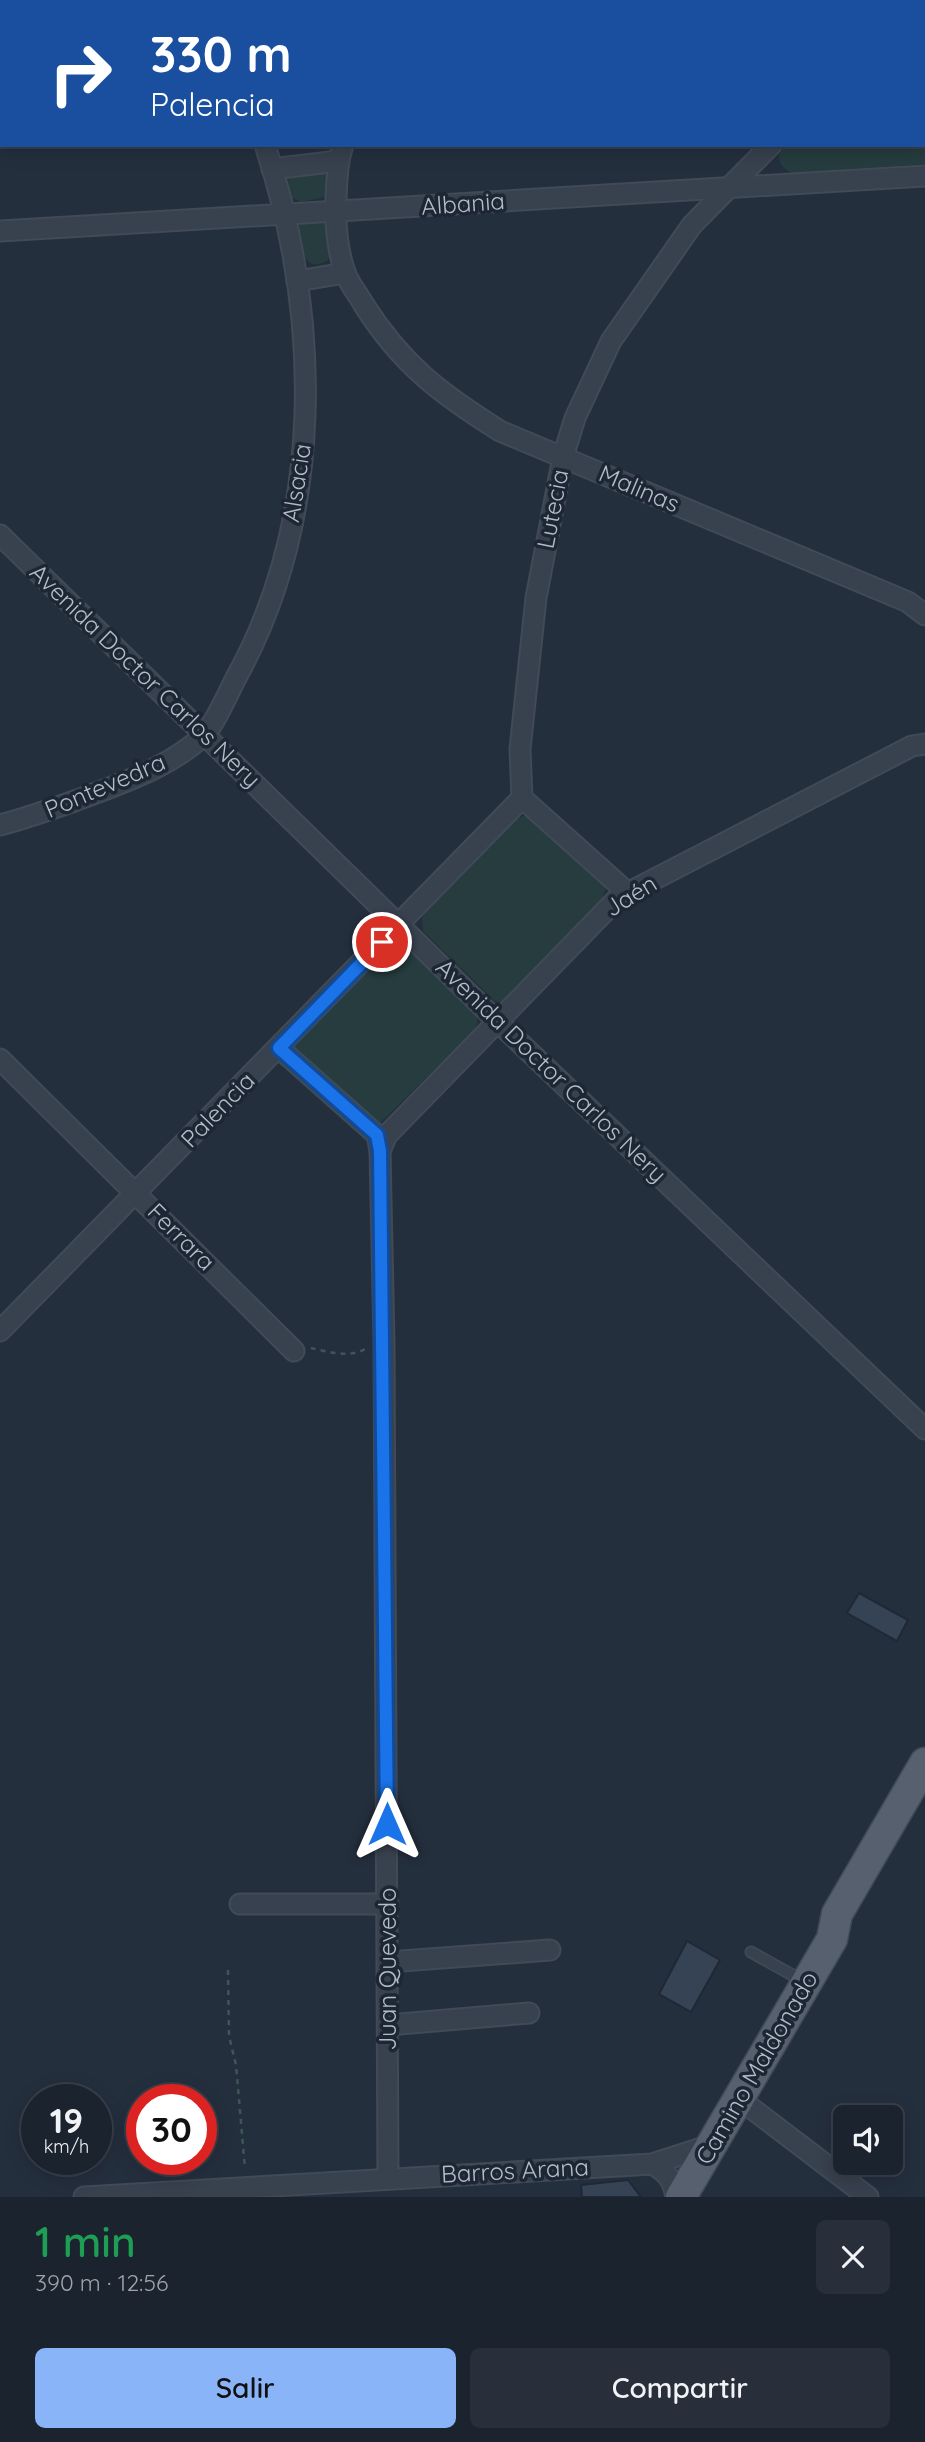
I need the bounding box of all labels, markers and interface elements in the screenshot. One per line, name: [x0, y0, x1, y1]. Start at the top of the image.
text: 330 m: [150, 23, 292, 84]
icon: right: [35, 28, 126, 119]
text: Palencia: [150, 84, 275, 124]
street label: Albania: [420, 185, 506, 221]
street label: Alsacia: [275, 441, 317, 524]
street label: Malinas: [595, 458, 684, 518]
street label: Lutecia: [530, 467, 574, 551]
street label: Avenida Doctor Carlos Nery: [24, 557, 267, 793]
street label: Pontevedra: [40, 746, 169, 824]
street label: Jaén: [599, 868, 662, 923]
pin: [352, 912, 412, 972]
icon: arrive: [363, 923, 401, 961]
street label: Avenida Doctor Carlos Nery: [430, 952, 673, 1188]
street label: Palencia: [174, 1065, 261, 1153]
street label: Ferrara: [142, 1196, 222, 1276]
position arrow: [350, 1787, 424, 1861]
street label: Juan Quevedo: [372, 1887, 402, 2051]
street label: Camino Maldonado: [689, 1965, 824, 2170]
speed limit sign: 30: [126, 2084, 217, 2175]
text: 19: [50, 2098, 83, 2142]
map controls: [833, 2105, 903, 2175]
button: sound: [833, 2105, 903, 2175]
text: km/h: [44, 2135, 89, 2158]
street label: Barros Arana: [440, 2151, 590, 2189]
text: 1 min: [35, 2215, 136, 2268]
button: close: [816, 2220, 890, 2294]
text: 390 m · 12:56: [35, 2268, 168, 2297]
button: Salir: [35, 2348, 456, 2428]
button: Compartir: [470, 2348, 890, 2428]

